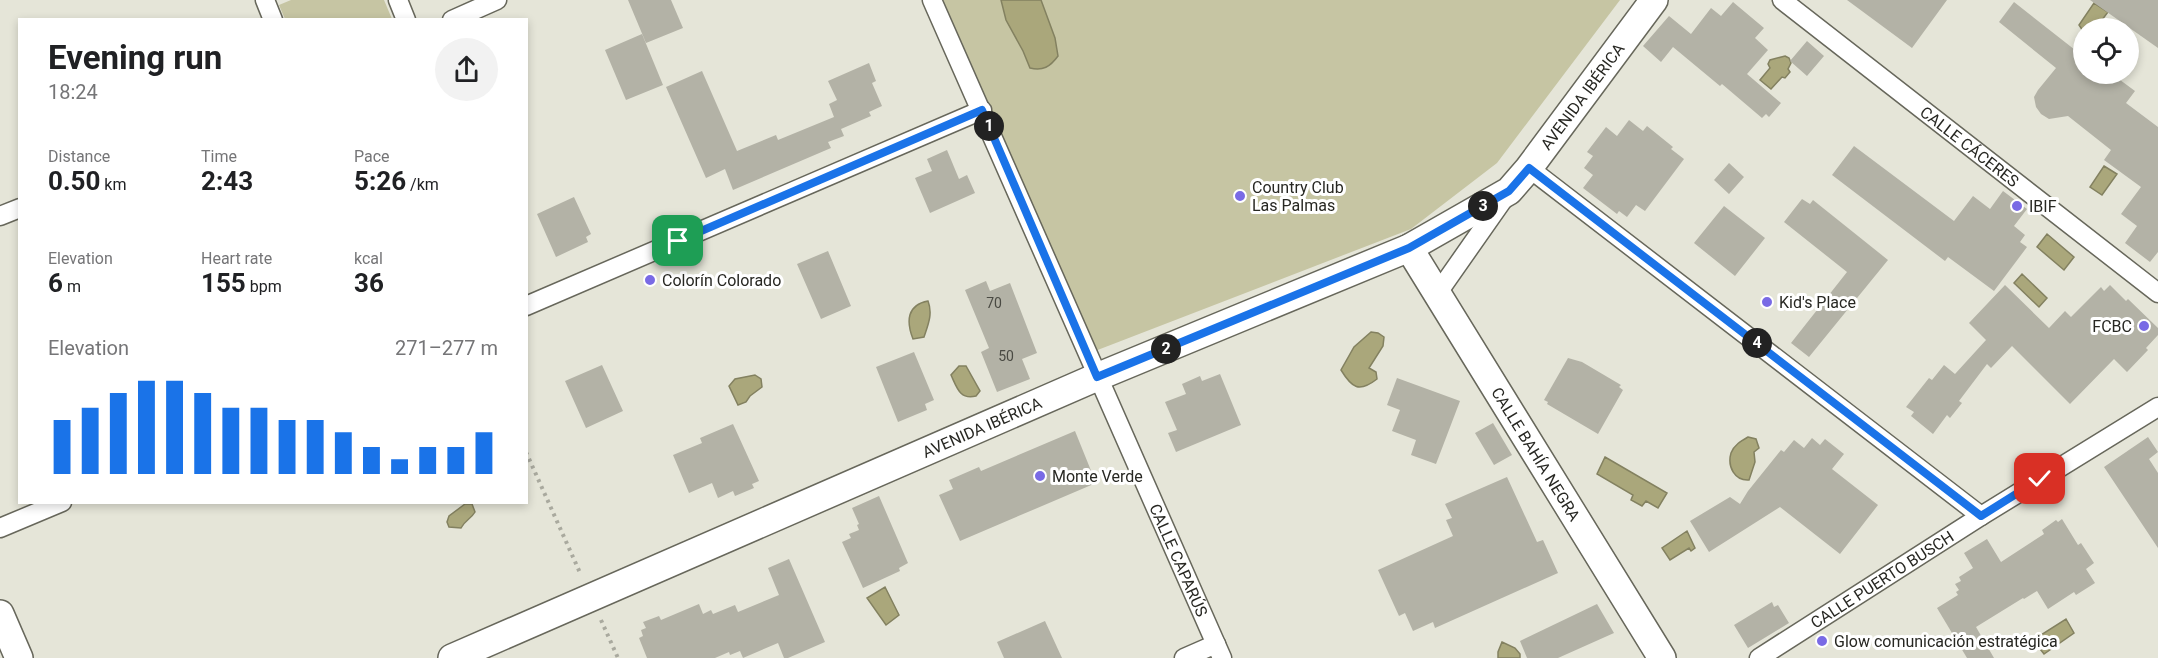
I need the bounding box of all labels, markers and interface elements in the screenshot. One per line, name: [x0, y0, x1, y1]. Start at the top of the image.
map controls: [2073, 18, 2139, 84]
button: locate: [2073, 18, 2139, 84]
text: Evening run: [48, 38, 222, 77]
button: share: [435, 38, 498, 101]
street label: AVENIDA IBÉRICA: [1536, 39, 1628, 153]
text: 18:24: [48, 80, 98, 104]
street label: CALLE CÁCERES: [1917, 102, 2023, 191]
pin: 1: [974, 111, 1004, 141]
text: 1: [984, 116, 994, 135]
text: Distance: [48, 147, 110, 166]
text: Time: [201, 147, 237, 166]
text: Pace: [354, 147, 390, 166]
text: 0.50: [48, 166, 100, 196]
text: 2:43: [201, 166, 253, 196]
text: 5:26: [354, 166, 406, 196]
text: km: [100, 175, 126, 194]
text: /km: [406, 175, 439, 194]
place label: Country Club Las Palmas: [1252, 178, 1344, 215]
marker: Country Club Las Palmas: [1233, 189, 1247, 203]
pin: 3: [1468, 191, 1498, 221]
text: 3: [1478, 196, 1488, 215]
place label: IBIF: [2029, 197, 2057, 216]
marker: IBIF: [2010, 199, 2024, 213]
pin: [652, 215, 703, 266]
icon: arrive: [661, 224, 694, 257]
text: Elevation: [48, 249, 113, 268]
text: Heart rate: [201, 249, 272, 268]
text: kcal: [354, 249, 383, 268]
text: 6: [48, 268, 63, 298]
text: 155: [201, 268, 246, 298]
text: 36: [354, 268, 384, 298]
place label: Colorín Colorado: [662, 271, 781, 290]
marker: Colorín Colorado: [643, 273, 657, 287]
text: m: [63, 277, 81, 296]
text: bpm: [246, 277, 282, 296]
place label: Kid's Place: [1779, 293, 1856, 312]
house number: 70: [986, 295, 1002, 311]
marker: Kid's Place: [1760, 295, 1774, 309]
place label: FCBC: [2092, 317, 2132, 336]
marker: FCBC: [2137, 319, 2151, 333]
pin: 4: [1742, 328, 1772, 358]
text: 4: [1752, 333, 1762, 352]
pin: 2: [1151, 334, 1181, 364]
text: Elevation: [48, 336, 129, 360]
text: 271–277 m: [395, 336, 498, 360]
text: 2: [1161, 339, 1171, 358]
house number: 50: [998, 348, 1014, 364]
street label: CALLE BAHÍA NEGRA: [1488, 384, 1585, 525]
street label: AVENIDA IBÉRICA: [919, 393, 1045, 461]
pin: [2014, 453, 2065, 504]
icon: check: [2023, 462, 2056, 495]
place label: Monte Verde: [1052, 467, 1143, 486]
marker: Monte Verde: [1033, 469, 1047, 483]
street label: CALLE CAPARÚS: [1146, 501, 1212, 619]
street label: CALLE PUERTO BUSCH: [1807, 527, 1957, 632]
place label: Glow comunicación estratégica: [1834, 632, 2058, 651]
marker: Glow comunicación estratégica: [1815, 634, 1829, 648]

